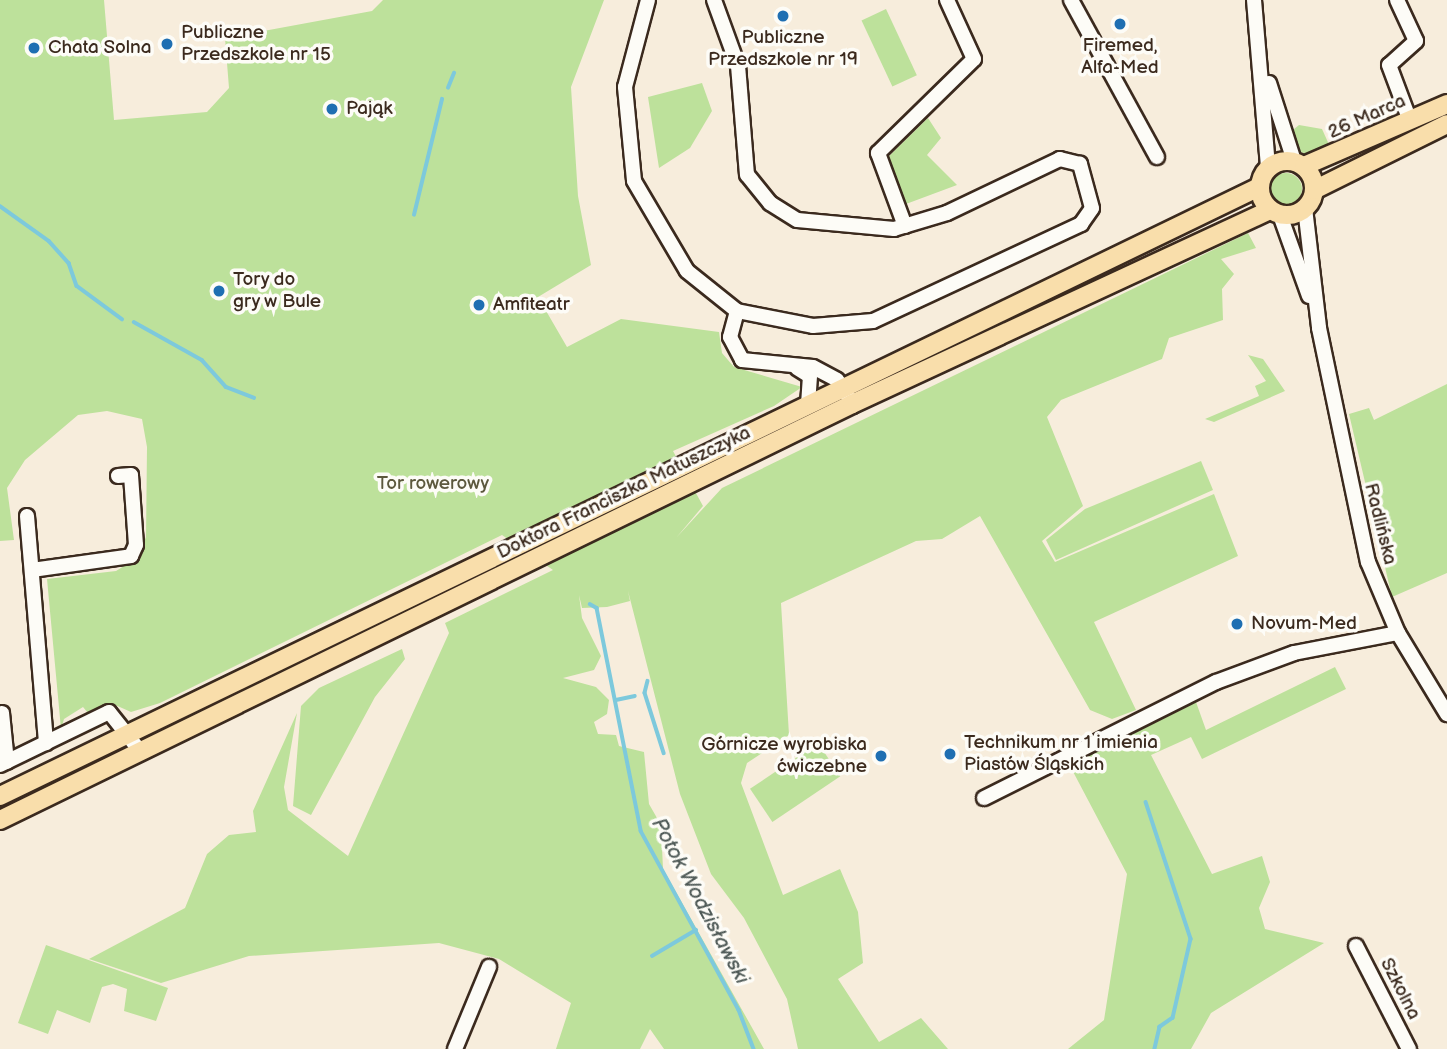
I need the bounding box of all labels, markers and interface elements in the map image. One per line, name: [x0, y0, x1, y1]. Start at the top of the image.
marker: Publiczne Przedszkole nr 19: [775, 8, 791, 24]
marker: Firemed, Alfa-Med: [1112, 16, 1128, 32]
place label: Publiczne Przedszkole nr 15: [181, 22, 331, 66]
place label: Publiczne Przedszkole nr 19: [708, 27, 858, 71]
place label: Firemed, Alfa-Med: [1081, 35, 1159, 79]
marker: Publiczne Przedszkole nr 15: [159, 36, 175, 52]
place label: Chata Solna: [48, 37, 152, 59]
marker: Chata Solna: [26, 40, 42, 56]
street label: 26 Marca: [1325, 90, 1409, 144]
place label: Pająk: [346, 98, 393, 120]
marker: Pająk: [324, 101, 340, 117]
place label: Tory do gry w Bule: [233, 269, 322, 313]
marker: Tory do gry w Bule: [211, 283, 227, 299]
place label: Amfiteatr: [493, 294, 570, 316]
marker: Amfiteatr: [471, 297, 487, 313]
street label: Doktora Franciszka Matuszczyka: [494, 422, 754, 564]
park label: Tor rowerowy: [377, 473, 489, 495]
street label: Radlińska: [1359, 481, 1401, 567]
place label: Novum-Med: [1251, 613, 1357, 635]
marker: Novum-Med: [1229, 616, 1245, 632]
place label: Technikum nr 1 imienia Piastów Śląskich: [964, 732, 1158, 776]
place label: Górnicze wyrobiska ćwiczebne: [701, 734, 867, 778]
marker: Technikum nr 1 imienia Piastów Śląskich: [942, 746, 958, 762]
marker: Górnicze wyrobiska ćwiczebne: [873, 748, 889, 764]
water label: Potok Wodzisławski: [645, 813, 755, 989]
street label: Szkolna: [1375, 954, 1425, 1024]

